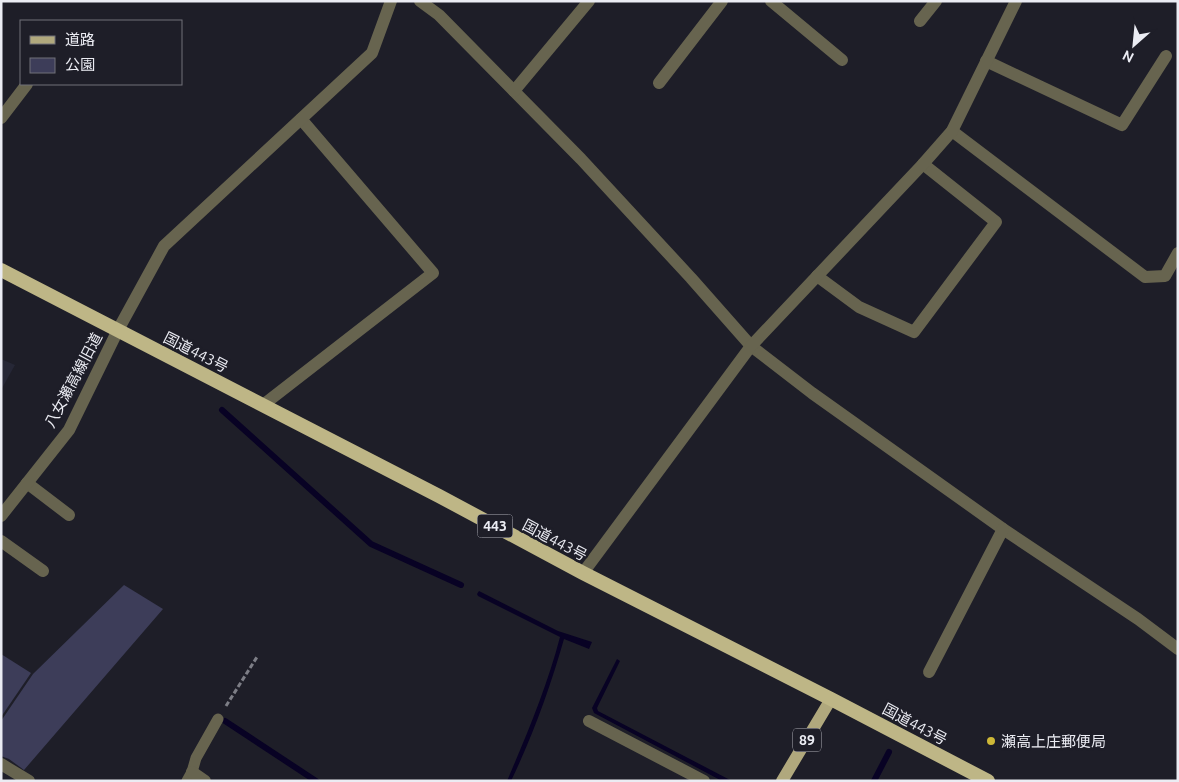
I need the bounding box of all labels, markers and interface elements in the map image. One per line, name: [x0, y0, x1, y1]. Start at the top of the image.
legend: [20, 20, 182, 85]
north arrow: [1109, 20, 1159, 70]
text: 道路: [65, 31, 95, 48]
text: N: [1120, 47, 1136, 66]
text: 公園: [65, 56, 95, 73]
street label: 国道443号: [161, 328, 231, 376]
street label: 八女瀬高線旧道: [41, 330, 105, 430]
road number: 443: [478, 514, 512, 538]
street label: 国道443号: [520, 516, 590, 564]
street label: 国道443号: [880, 700, 950, 748]
road number: 89: [793, 728, 821, 752]
place label: 瀬高上庄郵便局: [1001, 733, 1106, 750]
marker: 瀬高上庄郵便局: [985, 735, 997, 747]

